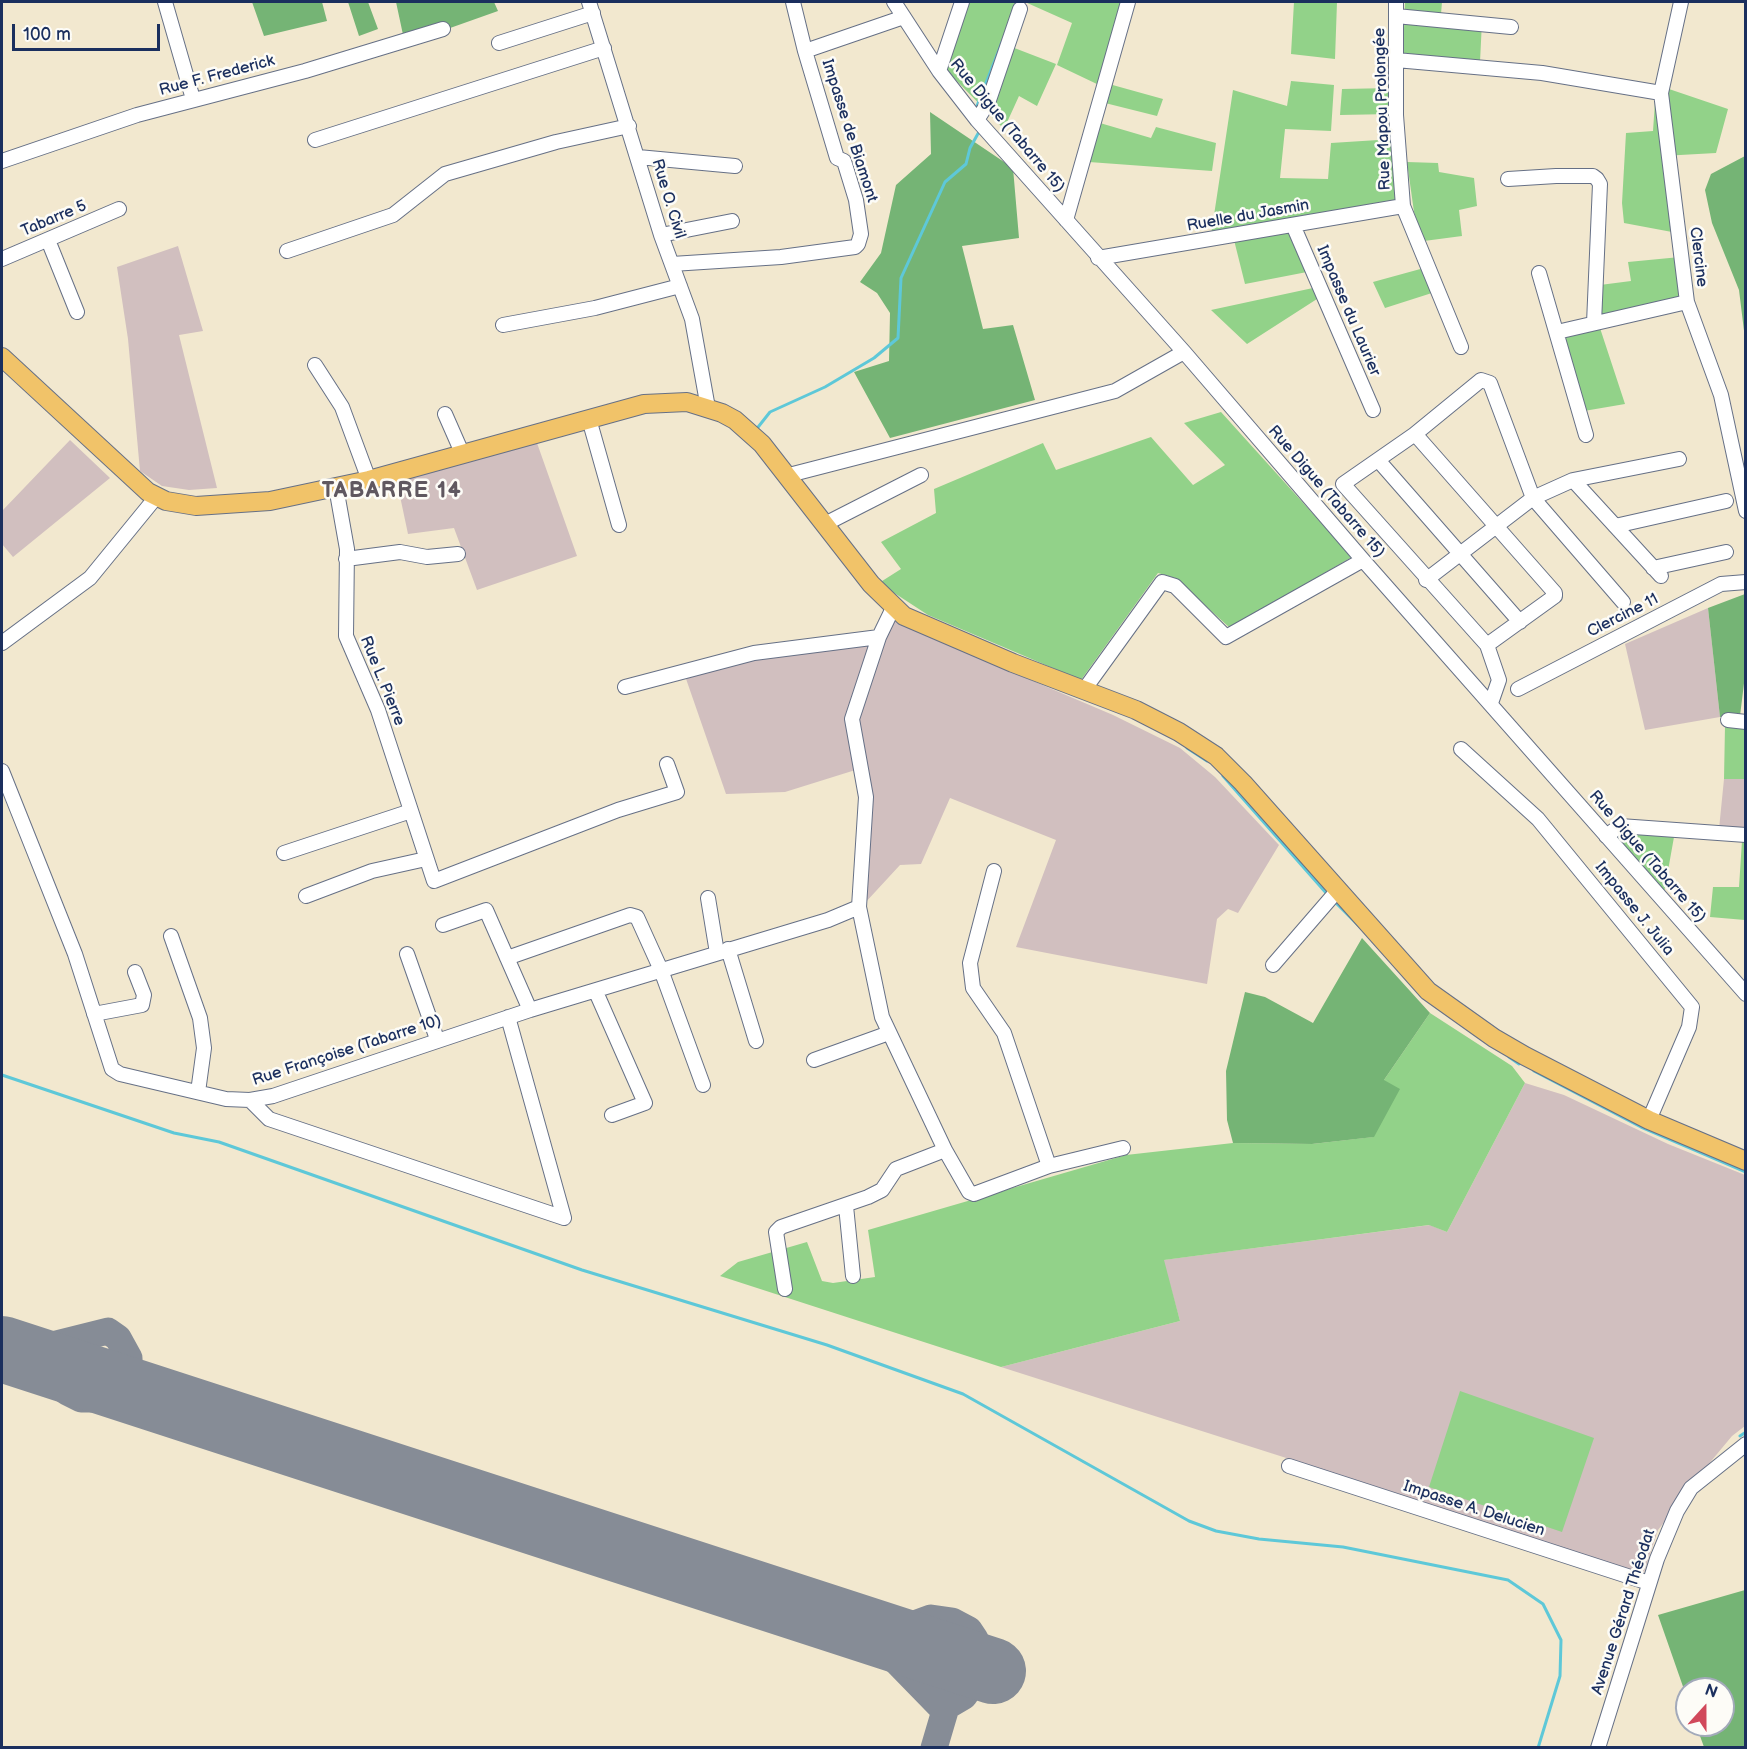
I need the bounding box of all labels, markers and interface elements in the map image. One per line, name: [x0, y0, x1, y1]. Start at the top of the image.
scale bar: [15, 12, 164, 50]
text: 100 m: [23, 24, 71, 45]
street label: Rue Mapou Prolongée: [1371, 27, 1395, 191]
street label: Rue F. Frederick: [157, 51, 277, 101]
street label: Rue Digue (Tabarre 15): [945, 55, 1069, 197]
street label: Impasse de Biamont: [817, 57, 881, 205]
street label: Rue O. Civil: [647, 157, 689, 241]
street label: Ruelle du Jasmin: [1185, 196, 1311, 236]
street label: Tabarre 5: [18, 197, 90, 241]
street label: Clercine: [1685, 226, 1711, 288]
street label: Impasse du Laurier: [1312, 243, 1384, 379]
street label: Rue Digue (Tabarre 15): [1263, 422, 1389, 562]
district label: TABARRE 14: [322, 478, 462, 504]
street label: Clercine 11: [1584, 590, 1662, 642]
street label: Rue L. Pierre: [355, 633, 409, 729]
street label: Rue Digue (Tabarre 15): [1584, 787, 1710, 927]
street label: Impasse J. Julia: [1590, 858, 1678, 960]
street label: Rue Françoise (Tabarre 10): [250, 1011, 444, 1091]
street label: Impasse A. Delucien: [1401, 1477, 1547, 1541]
street label: Avenue Gérard Théodat: [1588, 1527, 1660, 1697]
north arrow: [1675, 1677, 1735, 1737]
text: N: [1702, 1681, 1720, 1703]

